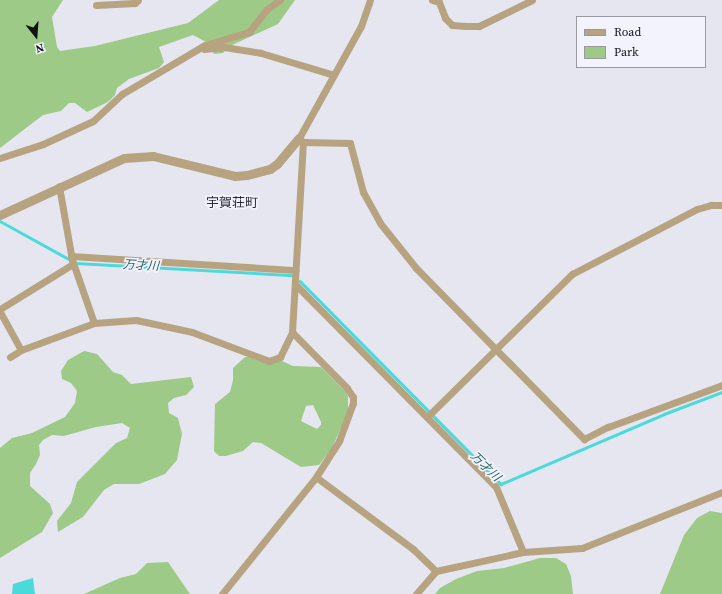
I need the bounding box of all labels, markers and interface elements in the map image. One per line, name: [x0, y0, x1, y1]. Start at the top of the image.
north arrow: [16, 16, 56, 56]
legend: [576, 16, 706, 68]
text: Road: [614, 24, 641, 40]
text: N: [34, 40, 46, 56]
text: Park: [614, 44, 639, 60]
district label: 宇賀荘町: [206, 195, 258, 211]
water label: 万才川: [123, 258, 159, 274]
water label: 万才川: [467, 449, 503, 485]

